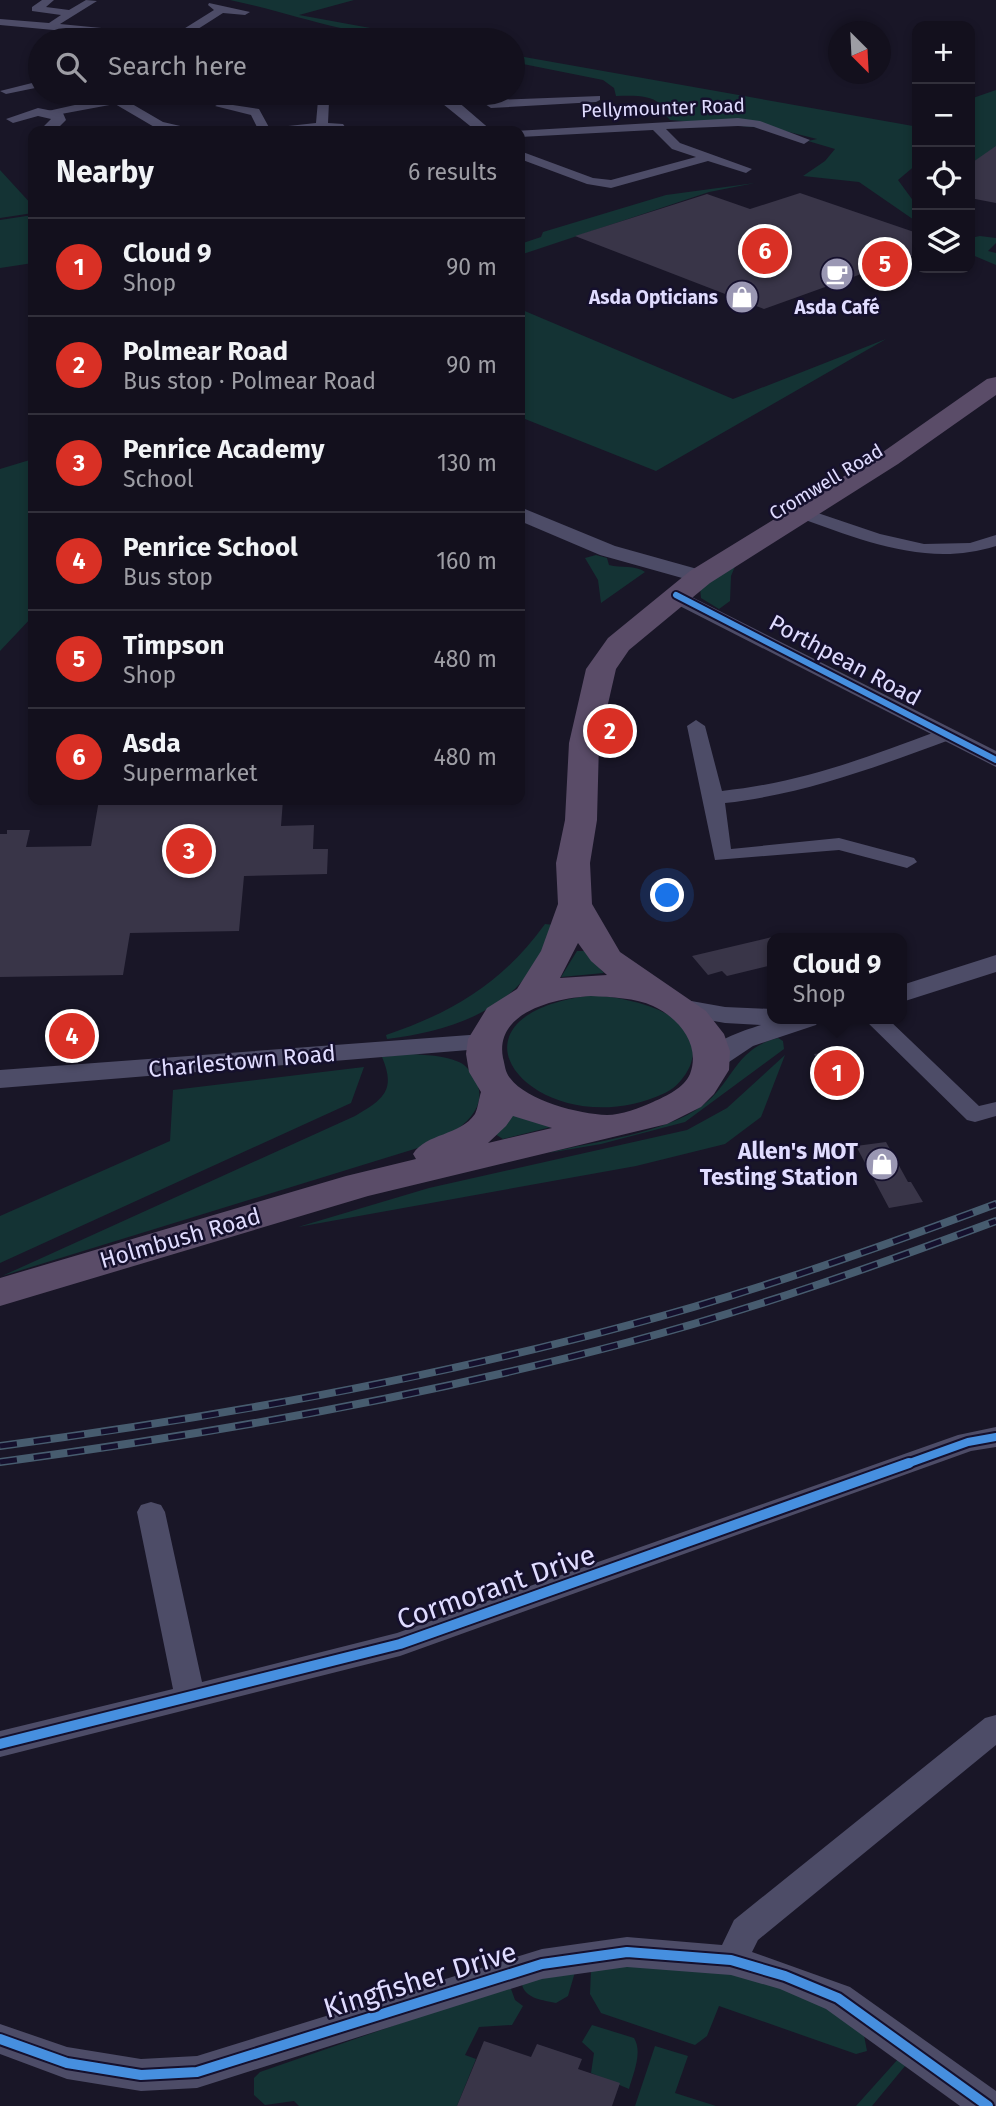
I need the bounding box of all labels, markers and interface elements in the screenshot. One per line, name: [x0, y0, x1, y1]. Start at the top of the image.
north arrow: [828, 21, 891, 84]
map controls: [912, 21, 975, 273]
button: +: [912, 21, 975, 84]
search box: [28, 28, 525, 105]
icon: search: [52, 48, 90, 86]
text: Search here: [108, 51, 247, 82]
button: −: [912, 84, 975, 147]
street label: Pellymounter Road: [581, 94, 745, 122]
button: locate: [912, 147, 975, 210]
text: Nearby: [56, 154, 154, 190]
text: 6 results: [408, 158, 497, 186]
button: layers: [912, 210, 975, 273]
pin: 6: [742, 225, 788, 277]
text: Cloud 9: [123, 238, 212, 269]
pin: 5: [862, 238, 908, 290]
text: 1: [74, 253, 84, 281]
text: 90 m: [446, 253, 497, 281]
cafe icon: Asda Café: [818, 255, 856, 293]
text: Shop: [123, 269, 176, 297]
shop icon: Asda Opticians: [723, 278, 761, 316]
place label: Asda Opticians: [588, 286, 718, 309]
place label: Asda Café: [794, 296, 879, 319]
text: Polmear Road: [123, 336, 288, 367]
text: 2: [73, 351, 85, 379]
text: 90 m: [446, 351, 497, 379]
text: Bus stop · Polmear Road: [123, 367, 376, 395]
text: Penrice Academy: [123, 434, 324, 465]
street label: Cromwell Road: [765, 439, 887, 525]
text: 3: [73, 449, 85, 477]
text: 130 m: [437, 449, 497, 477]
text: School: [123, 465, 194, 493]
text: Penrice School: [123, 532, 298, 563]
text: 4: [73, 547, 86, 575]
text: 160 m: [436, 547, 497, 575]
text: Bus stop: [123, 563, 213, 591]
street label: Porthpean Road: [764, 608, 926, 712]
text: Timpson: [123, 630, 225, 661]
text: 5: [73, 645, 85, 673]
text: 480 m: [433, 645, 497, 673]
text: Shop: [123, 661, 176, 689]
pin: 2: [587, 705, 633, 757]
text: Asda: [123, 728, 181, 759]
text: 6: [73, 743, 85, 771]
text: 480 m: [433, 743, 497, 771]
text: Supermarket: [123, 759, 258, 787]
pin: 3: [166, 825, 212, 877]
your location: [650, 878, 684, 912]
popup: [767, 933, 907, 1024]
text: Cloud 9: [793, 949, 881, 980]
text: Shop: [793, 980, 846, 1008]
pin: 4: [49, 1010, 95, 1062]
street label: Charlestown Road: [147, 1039, 337, 1083]
pin: 1: [814, 1047, 860, 1099]
place label: Allen's MOT Testing Station: [700, 1137, 859, 1191]
shop icon: Allen's MOT Testing Station: [863, 1145, 901, 1183]
street label: Holmbush Road: [96, 1202, 264, 1274]
street label: Cormorant Drive: [393, 1538, 599, 1636]
street label: Kingfisher Drive: [320, 1935, 520, 2025]

